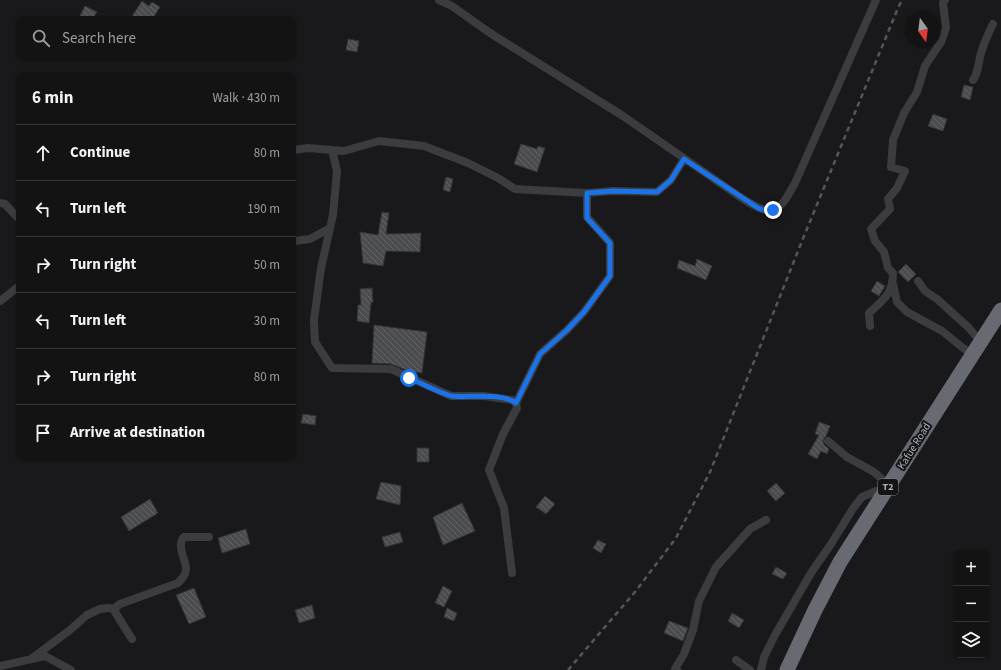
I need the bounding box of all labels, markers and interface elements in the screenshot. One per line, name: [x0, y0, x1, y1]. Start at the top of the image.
north arrow: [905, 12, 941, 48]
search box: [16, 16, 296, 60]
icon: search: [30, 27, 52, 49]
text: Search here: [62, 28, 136, 49]
text: 6 min: [32, 86, 73, 110]
text: Walk · 430 m: [212, 89, 280, 107]
icon: ahead: [32, 142, 54, 164]
text: Continue: [70, 142, 130, 163]
text: 80 m: [254, 144, 280, 162]
icon: left: [32, 198, 54, 220]
text: Turn left: [70, 198, 126, 219]
text: 190 m: [247, 200, 280, 218]
route end: [764, 201, 782, 219]
icon: right: [32, 254, 54, 276]
text: Turn right: [70, 254, 136, 275]
text: 50 m: [254, 256, 280, 274]
icon: left: [32, 310, 54, 332]
text: Turn left: [70, 310, 126, 331]
text: 30 m: [254, 312, 280, 330]
icon: right: [32, 366, 54, 388]
text: Turn right: [70, 366, 136, 387]
text: 80 m: [254, 368, 280, 386]
route start: [400, 369, 418, 387]
street label: Kafue Road: [894, 420, 934, 472]
icon: arrive: [32, 422, 54, 444]
text: Arrive at destination: [70, 422, 205, 443]
road number: T2: [878, 479, 898, 495]
map controls: [953, 550, 989, 658]
button: +: [953, 550, 989, 586]
button: −: [953, 586, 989, 622]
button: layers: [953, 622, 989, 658]

